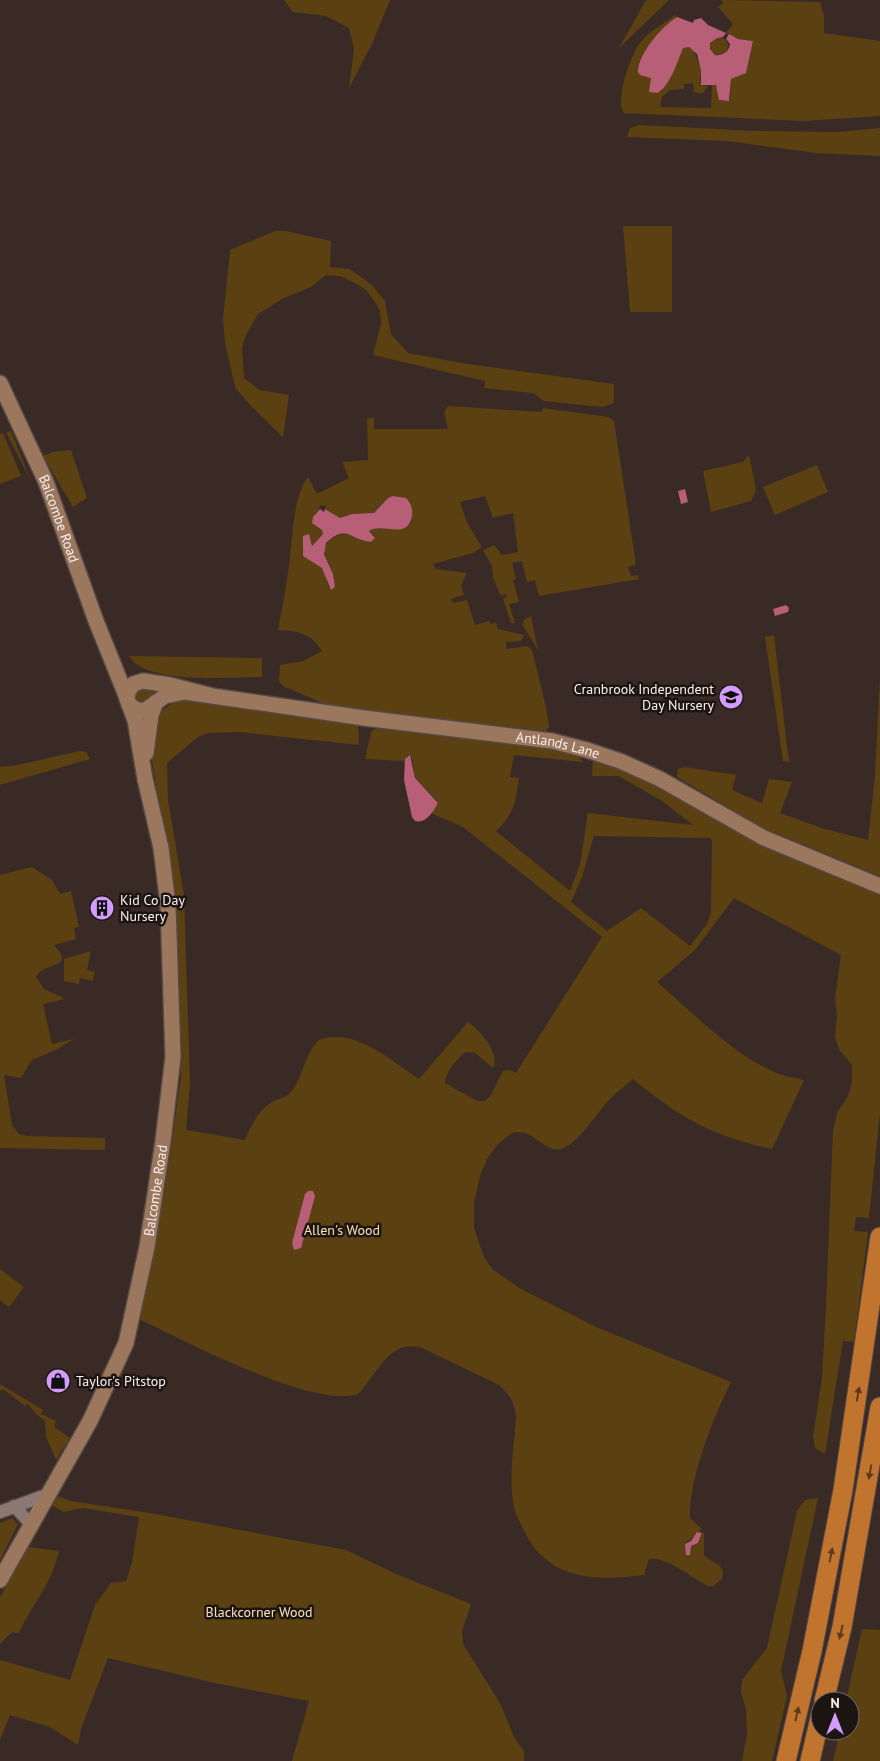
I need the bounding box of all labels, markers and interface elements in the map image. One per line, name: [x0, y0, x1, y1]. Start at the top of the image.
street label: Balcombe Road: [35, 472, 83, 565]
place label: Cranbrook Independent Day Nursery: [574, 680, 714, 714]
school or university icon: Cranbrook Independent Day Nursery: [718, 684, 744, 710]
street label: Antlands Lane: [515, 728, 602, 763]
place label: Kid Co Day Nursery: [120, 891, 185, 925]
building icon: Kid Co Day Nursery: [89, 895, 115, 921]
street label: Balcombe Road: [140, 1144, 171, 1237]
park label: Allen's Wood: [304, 1221, 380, 1239]
shop icon: Taylor's Pitstop: [45, 1368, 71, 1394]
place label: Taylor's Pitstop: [76, 1372, 166, 1390]
one-way arrow: [854, 1386, 862, 1402]
one-way arrow: [865, 1465, 873, 1481]
one-way arrow: [827, 1546, 835, 1562]
park label: Blackcorner Wood: [206, 1603, 312, 1621]
one-way arrow: [837, 1625, 845, 1640]
north arrow: [810, 1691, 860, 1741]
text: N: [830, 1694, 840, 1712]
one-way arrow: [793, 1706, 801, 1721]

